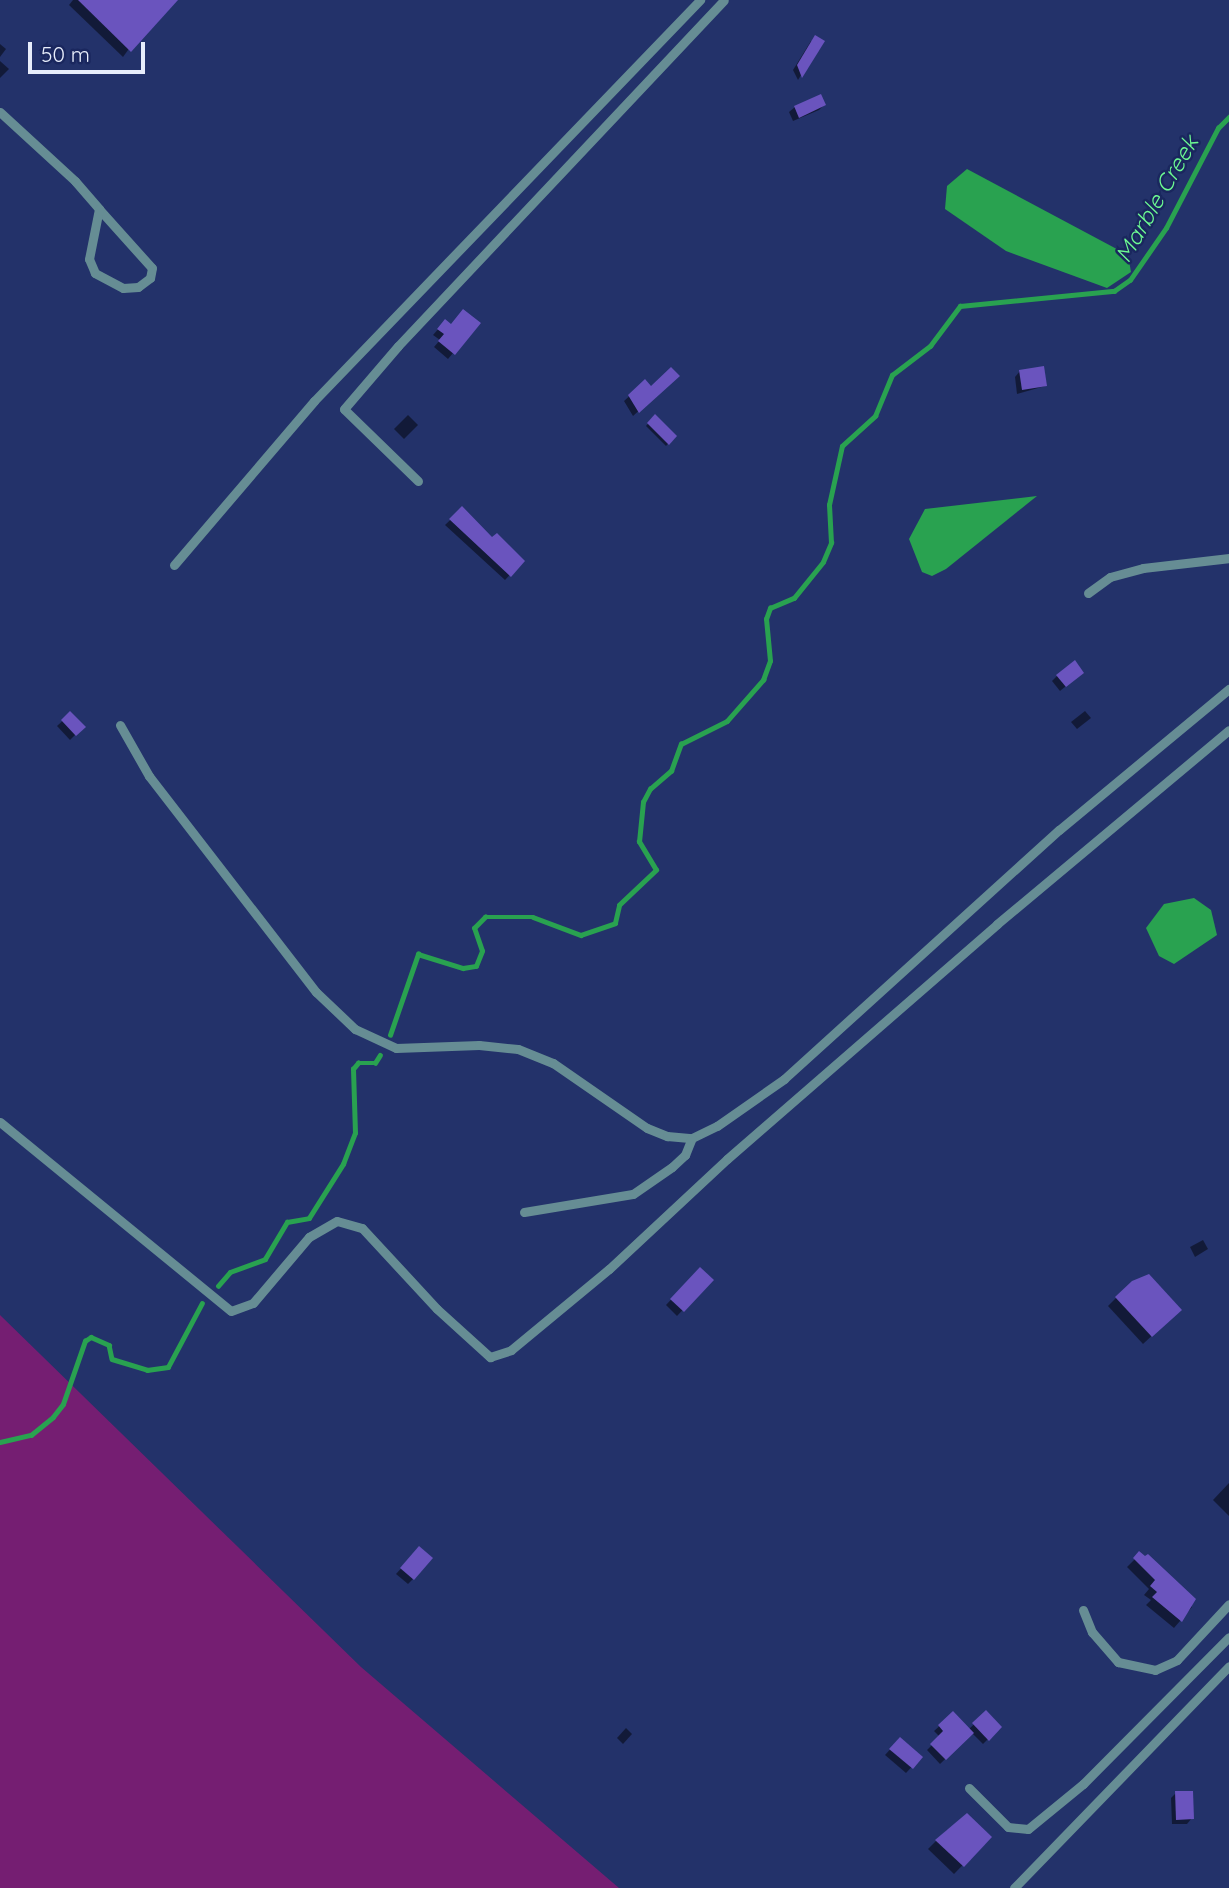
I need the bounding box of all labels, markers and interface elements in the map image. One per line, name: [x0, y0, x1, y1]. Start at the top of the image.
scale bar: [32, 28, 149, 72]
text: 50 m: [41, 41, 90, 67]
water label: Marble Creek: [1110, 131, 1204, 267]

